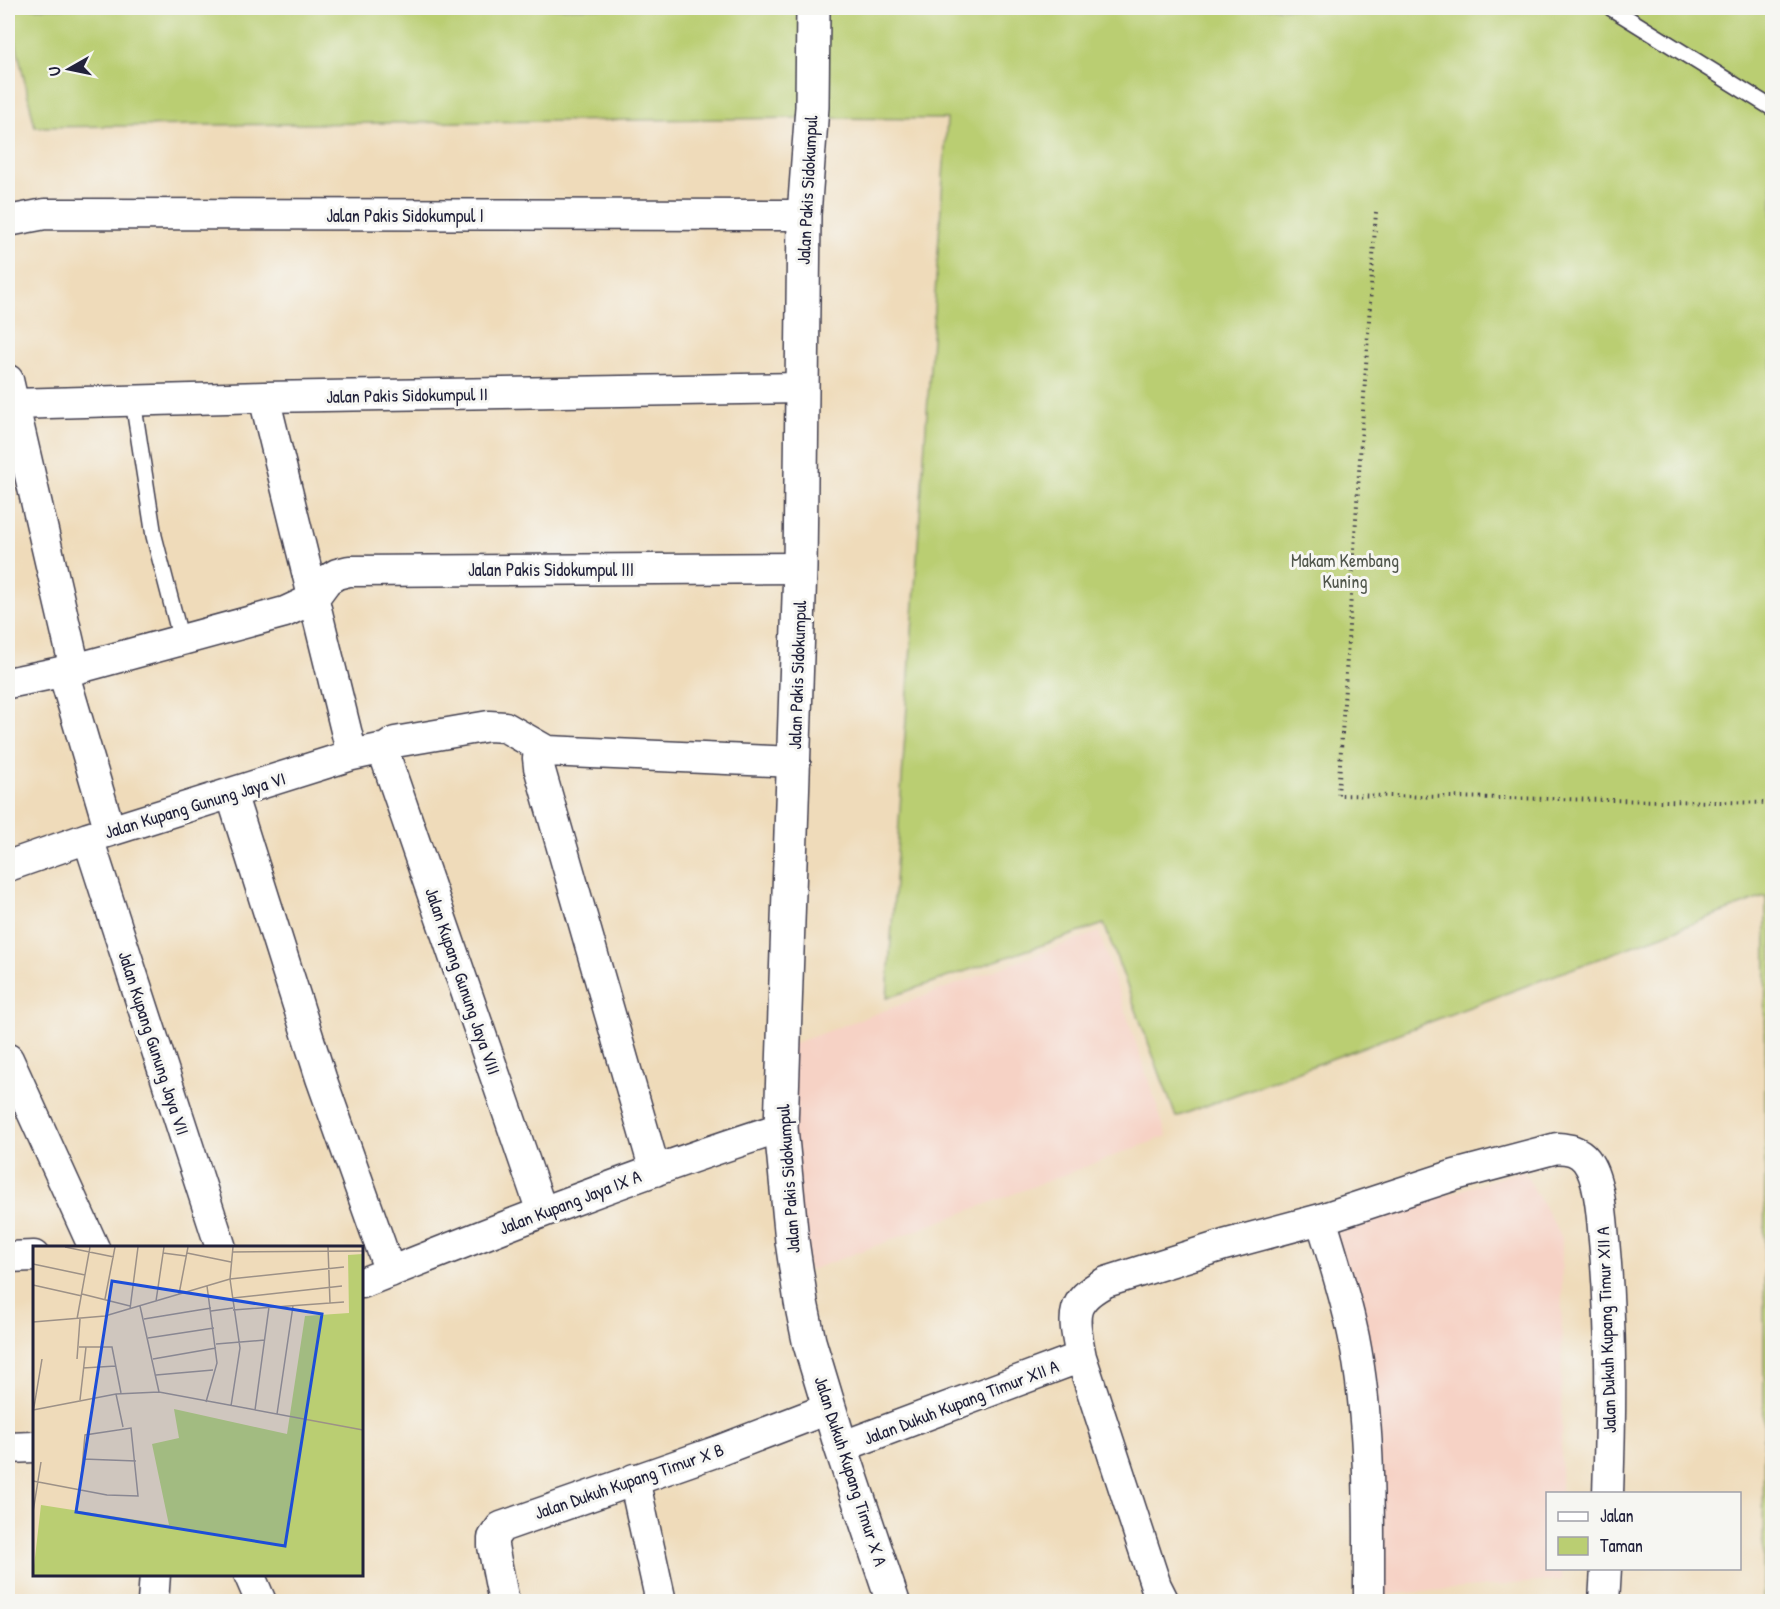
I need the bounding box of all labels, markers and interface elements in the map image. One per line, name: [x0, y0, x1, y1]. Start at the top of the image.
north arrow: [39, 39, 99, 99]
text: U: [43, 65, 66, 77]
street label: Jalan Pakis Sidokumpul: [791, 115, 823, 265]
street label: Jalan Pakis Sidokumpul I: [326, 203, 484, 228]
street label: Jalan Pakis Sidokumpul II: [326, 381, 488, 409]
park label: Makam Kembang Kuning: [1291, 548, 1399, 594]
street label: Jalan Pakis Sidokumpul III: [468, 557, 634, 582]
street label: Jalan Pakis Sidokumpul: [782, 600, 812, 750]
street label: Jalan Kupang Gunung Jaya VI: [102, 766, 288, 844]
street label: Jalan Kupang Gunung Jaya VIII: [419, 884, 507, 1078]
street label: Jalan Kupang Gunung Jaya VII: [112, 948, 196, 1138]
street label: Jalan Pakis Sidokumpul: [770, 1103, 806, 1254]
street label: Jalan Kupang Jaya IX A: [496, 1163, 645, 1241]
street label: Jalan Dukuh Kupang Timur XII A: [1590, 1226, 1622, 1434]
inset map: [33, 1246, 363, 1576]
street label: Jalan Dukuh Kupang Timur XII A: [860, 1353, 1062, 1451]
street label: Jalan Dukuh Kupang Timur X A: [808, 1373, 894, 1569]
street label: Jalan Dukuh Kupang Timur X B: [531, 1437, 727, 1525]
legend: [1546, 1492, 1741, 1570]
text: Jalan: [1600, 1503, 1634, 1528]
text: Taman: [1600, 1533, 1643, 1558]

